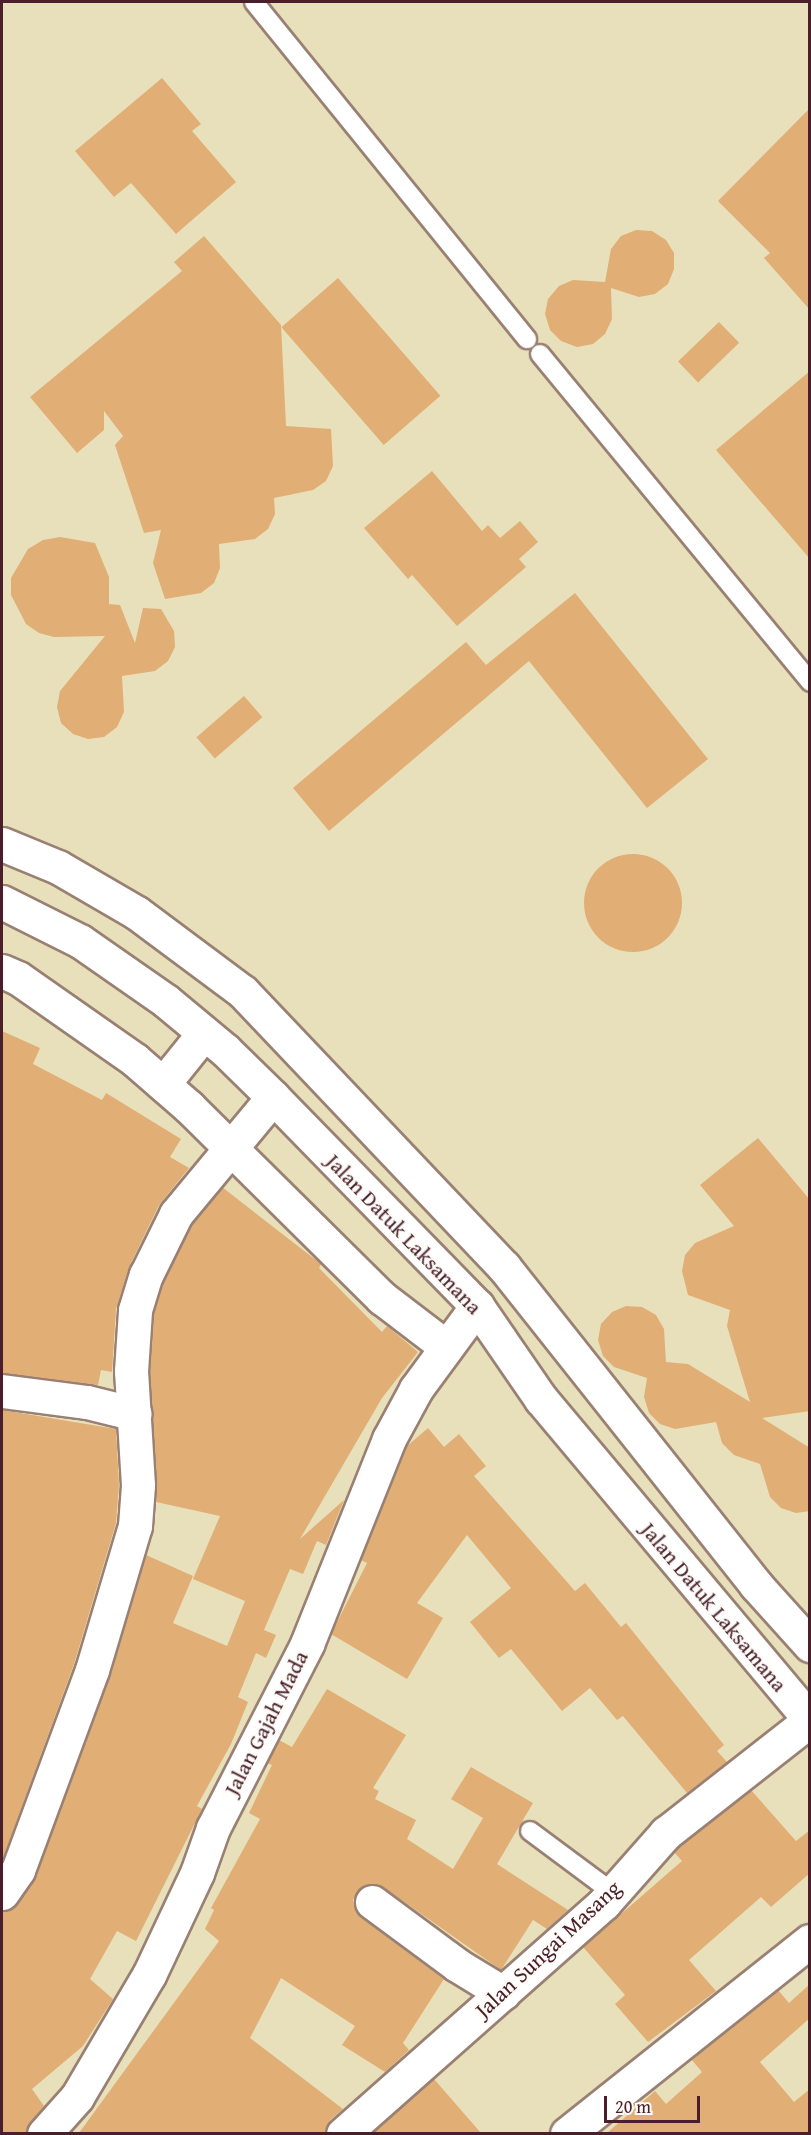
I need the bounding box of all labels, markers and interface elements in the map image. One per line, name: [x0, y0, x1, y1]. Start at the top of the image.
street label: Jalan Datuk Laksamana: [320, 1148, 488, 1320]
street label: Jalan Datuk Laksamana: [635, 1517, 793, 1697]
street label: Jalan Gajah Mada: [218, 1646, 314, 1800]
street label: Jalan Sungai Masang: [470, 1875, 626, 2023]
scale bar: [607, 2084, 703, 2122]
text: 20 m: [615, 2093, 651, 2120]

